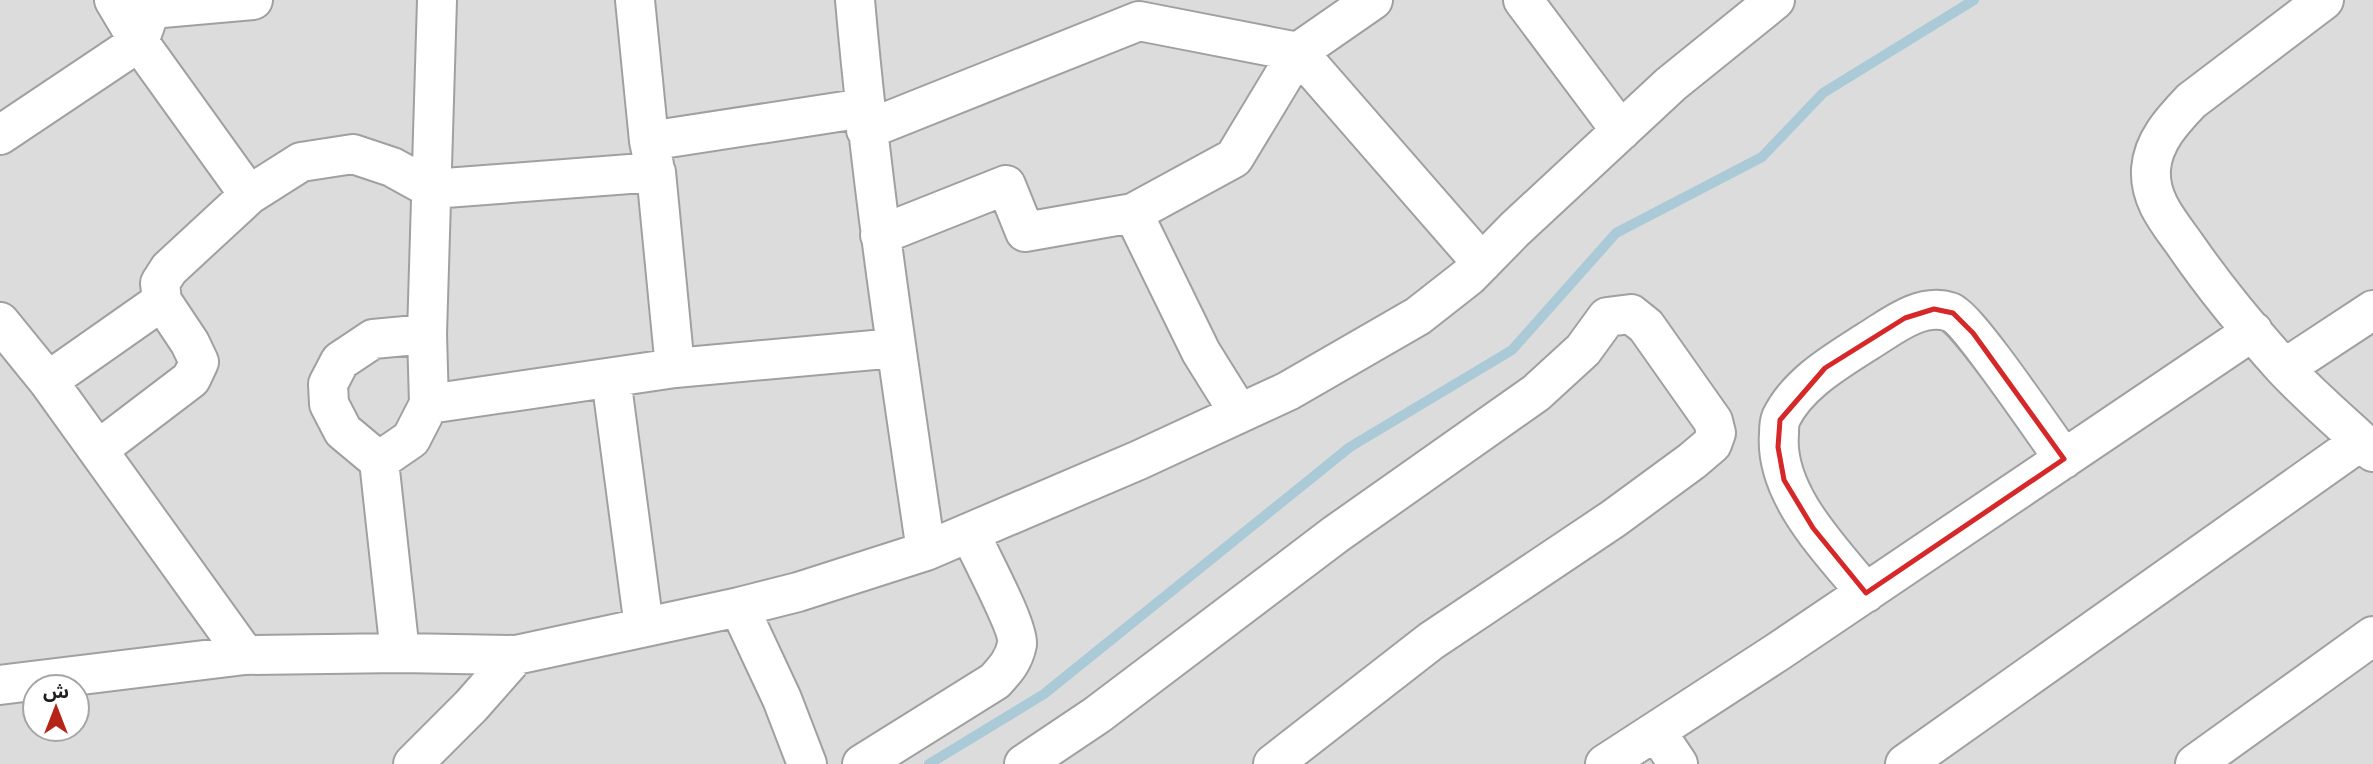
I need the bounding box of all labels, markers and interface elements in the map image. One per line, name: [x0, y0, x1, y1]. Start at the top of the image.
north arrow: [21, 673, 91, 743]
text: ش: [43, 679, 69, 702]

